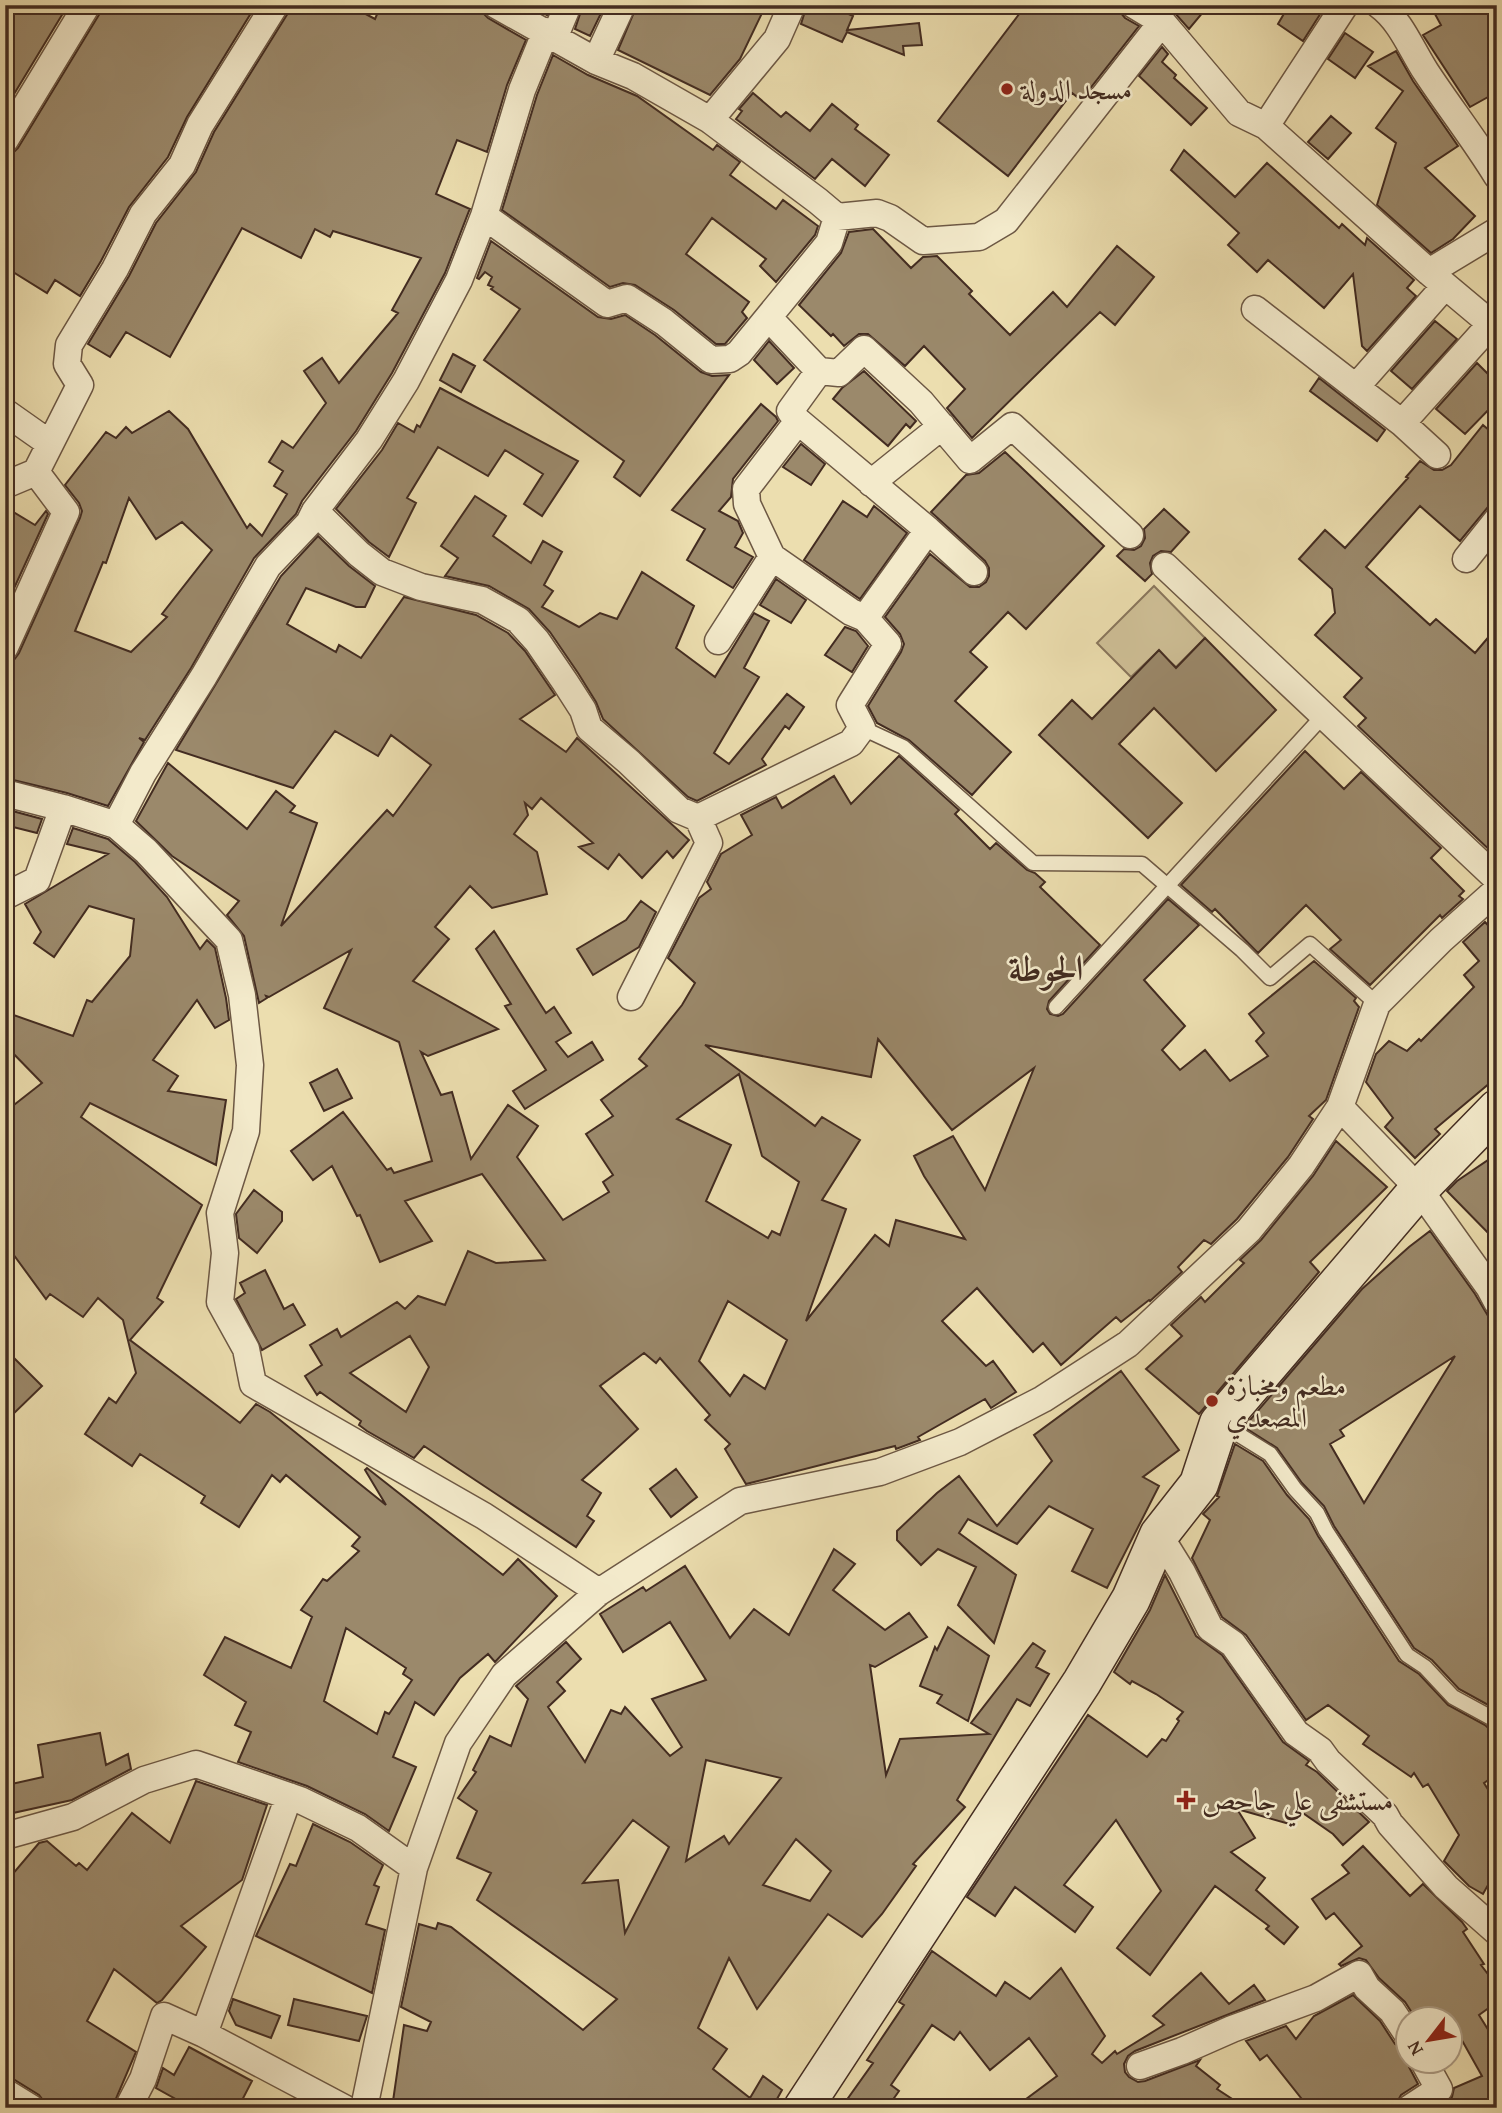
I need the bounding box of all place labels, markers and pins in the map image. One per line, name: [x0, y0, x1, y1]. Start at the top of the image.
place label: مسجد الدولة: [1019, 68, 1132, 109]
marker: مسجد الدولة: [999, 81, 1015, 97]
place label: مطعم ومخبازة المصعدي: [1226, 1364, 1346, 1440]
marker: مطعم ومخبازة المصعدي: [1204, 1393, 1220, 1409]
place label: مستشفى علي جاحص: [1202, 1779, 1393, 1827]
marker: مستشفى علي جاحص: [1176, 1790, 1196, 1810]

